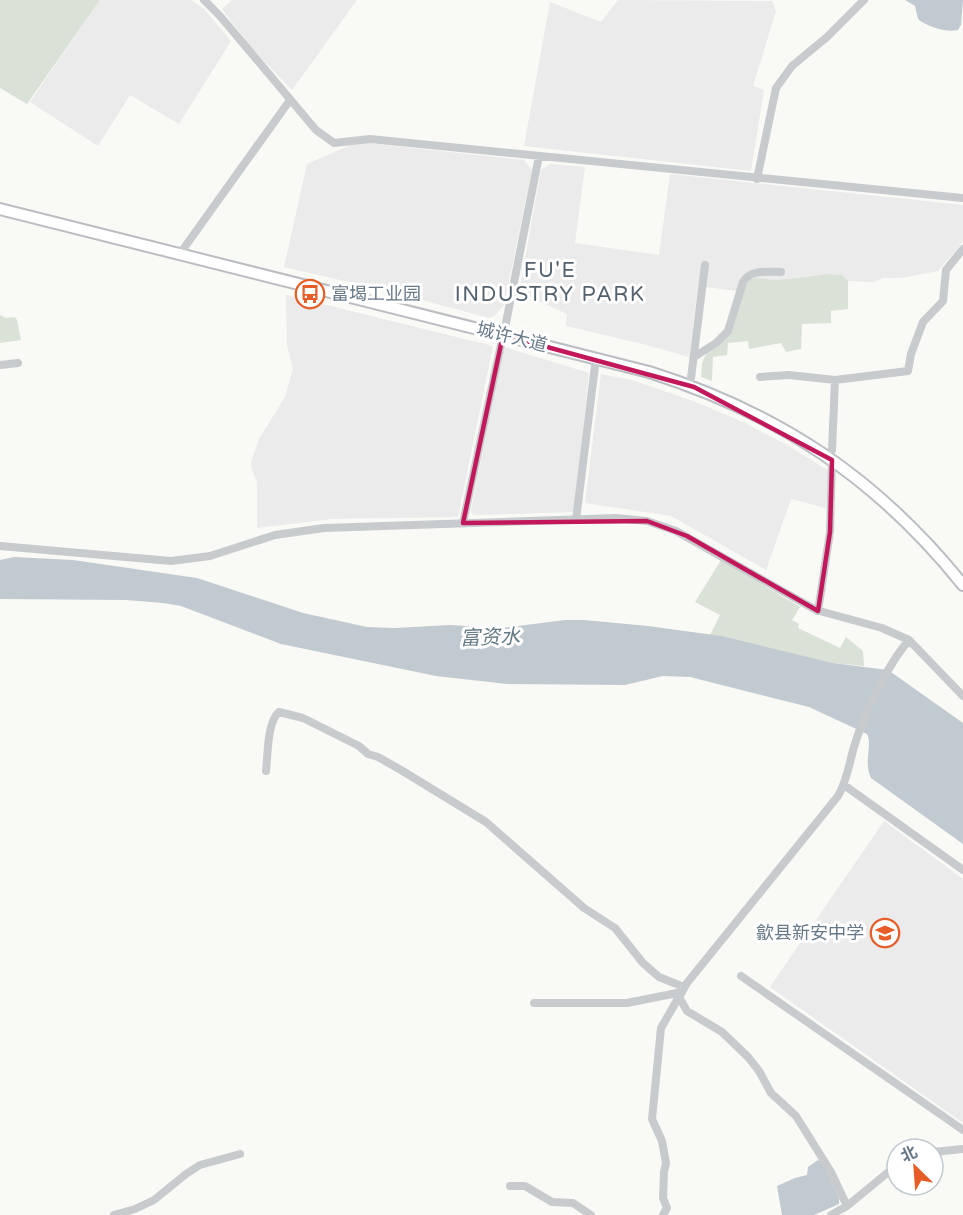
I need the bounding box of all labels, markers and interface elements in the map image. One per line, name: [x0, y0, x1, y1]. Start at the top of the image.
district label: FU'E INDUSTRY PARK: [455, 258, 645, 307]
bus stop icon: 富堨工业园: [294, 278, 326, 310]
place label: 富堨工业园: [331, 283, 421, 305]
street label: 城许大道: [474, 318, 550, 356]
water label: 富资水: [460, 625, 521, 651]
school or university icon: 歙县新安中学: [869, 917, 901, 949]
place label: 歙县新安中学: [756, 922, 864, 944]
north arrow: [885, 1137, 945, 1197]
text: 北: [898, 1142, 921, 1167]

